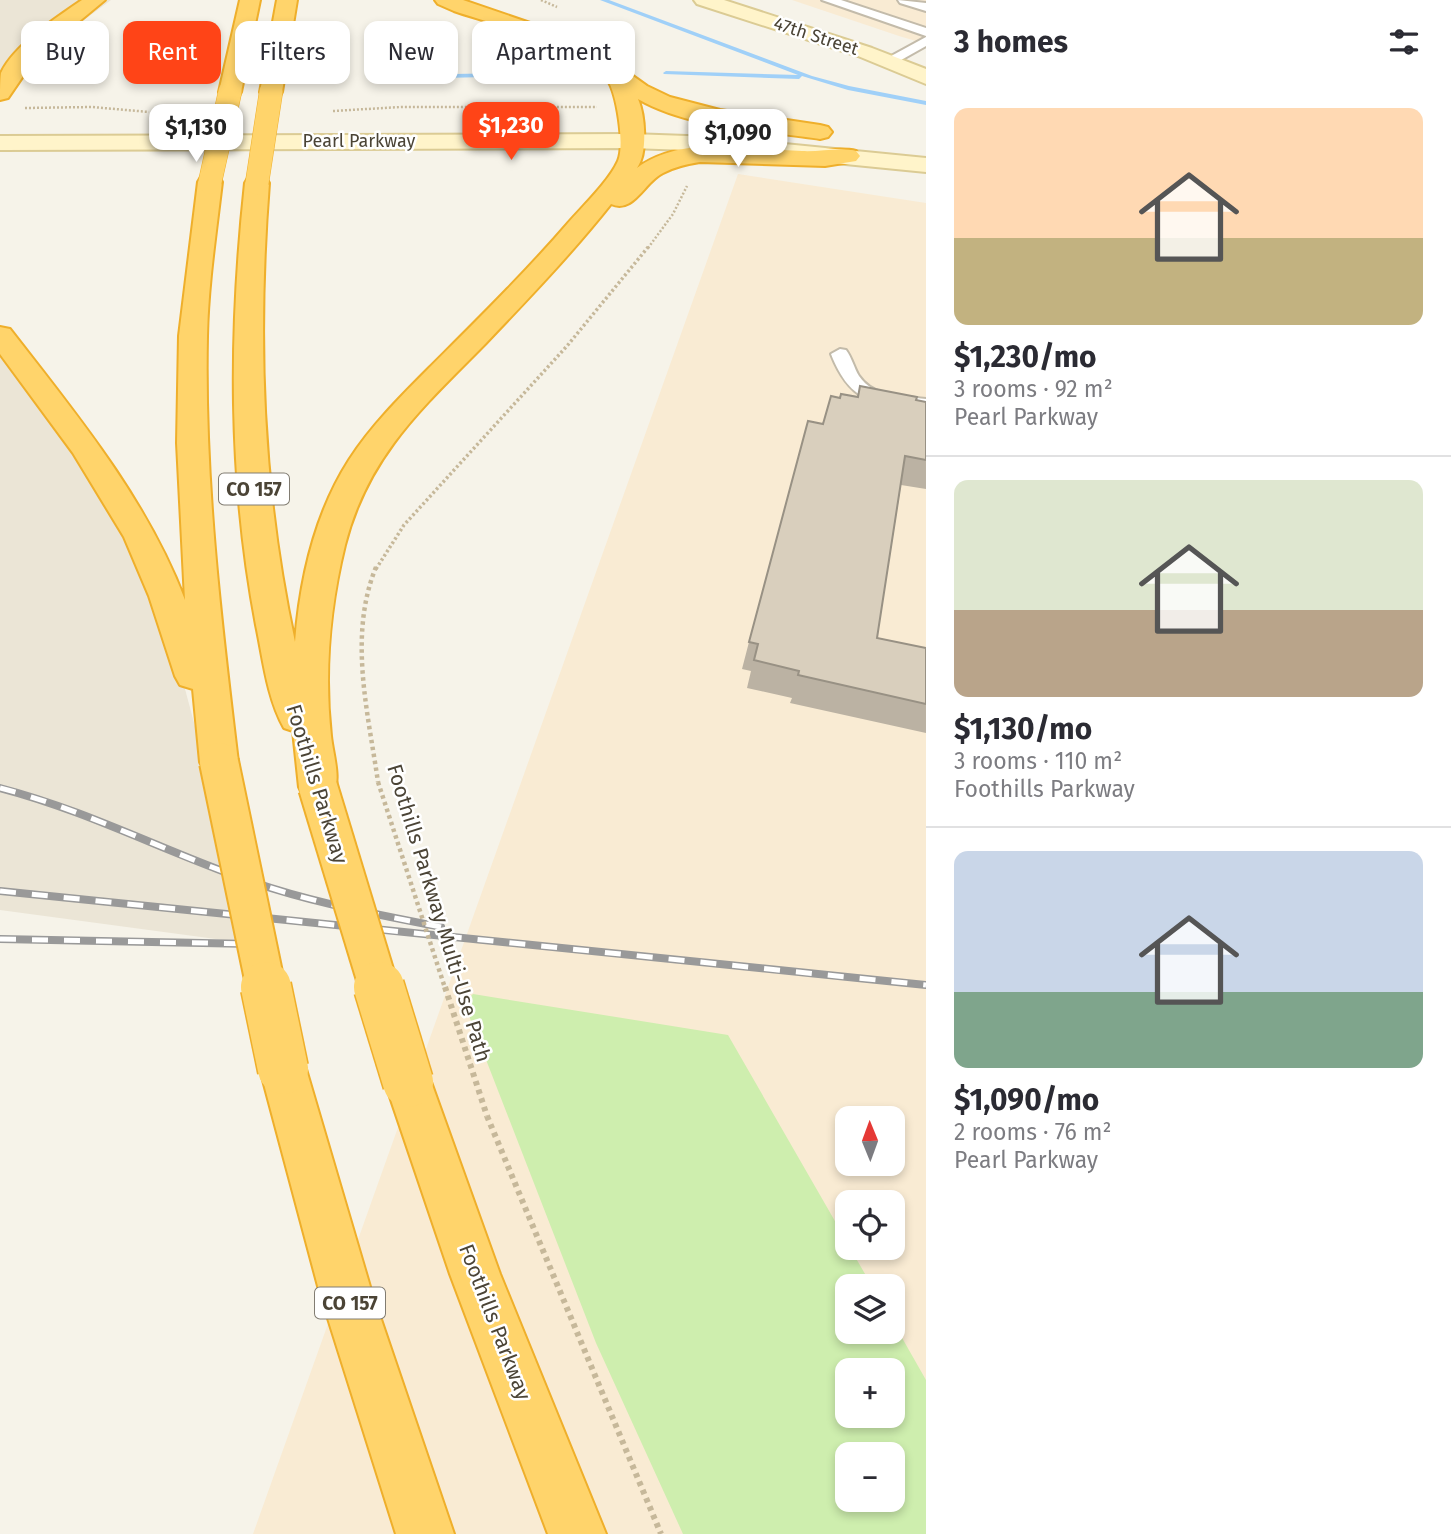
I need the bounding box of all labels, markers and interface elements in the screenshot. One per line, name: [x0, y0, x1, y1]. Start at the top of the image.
street label: 47th Street: [771, 12, 862, 60]
chip: Buy: [21, 21, 109, 84]
chip: Rent: [123, 21, 221, 84]
chip: Filters: [235, 21, 350, 84]
chip: New: [364, 21, 458, 84]
chip: Apartment: [472, 21, 635, 84]
icon: filters: [1385, 23, 1423, 61]
text: 3 homes: [954, 24, 1068, 60]
pin: $1,230: [454, 102, 568, 162]
pin: $1,130: [139, 104, 253, 164]
pin: $1,090: [681, 110, 795, 169]
text: $1,230: [478, 111, 544, 139]
text: $1,130: [165, 113, 227, 141]
text: $1,090: [704, 118, 772, 146]
street label: Pearl Parkway: [303, 130, 416, 152]
icon: home: [1126, 154, 1252, 280]
text: $1,230/mo: [954, 339, 1097, 375]
text: 3 rooms · 92 m²: [954, 375, 1113, 403]
text: Pearl Parkway: [954, 403, 1098, 431]
road number: CO 157: [219, 474, 289, 504]
icon: home: [1126, 526, 1252, 652]
street label: Foothills Parkway: [280, 701, 354, 867]
text: $1,130/mo: [954, 711, 1092, 747]
text: 3 rooms · 110 m²: [954, 747, 1122, 775]
street label: Foothills Parkway Multi-Use Path: [381, 761, 497, 1065]
text: Foothills Parkway: [954, 775, 1135, 803]
icon: home: [1126, 897, 1252, 1023]
text: $1,090/mo: [954, 1082, 1099, 1118]
north arrow: [835, 1106, 905, 1176]
map controls: [835, 1106, 905, 1512]
text: 2 rooms · 76 m²: [954, 1118, 1112, 1146]
text: Pearl Parkway: [954, 1146, 1098, 1174]
button: locate: [835, 1190, 905, 1260]
street label: Foothills Parkway: [453, 1240, 537, 1404]
button: layers: [835, 1274, 905, 1344]
road number: CO 157: [315, 1288, 385, 1318]
button: +: [835, 1358, 905, 1428]
button: −: [835, 1442, 905, 1512]

